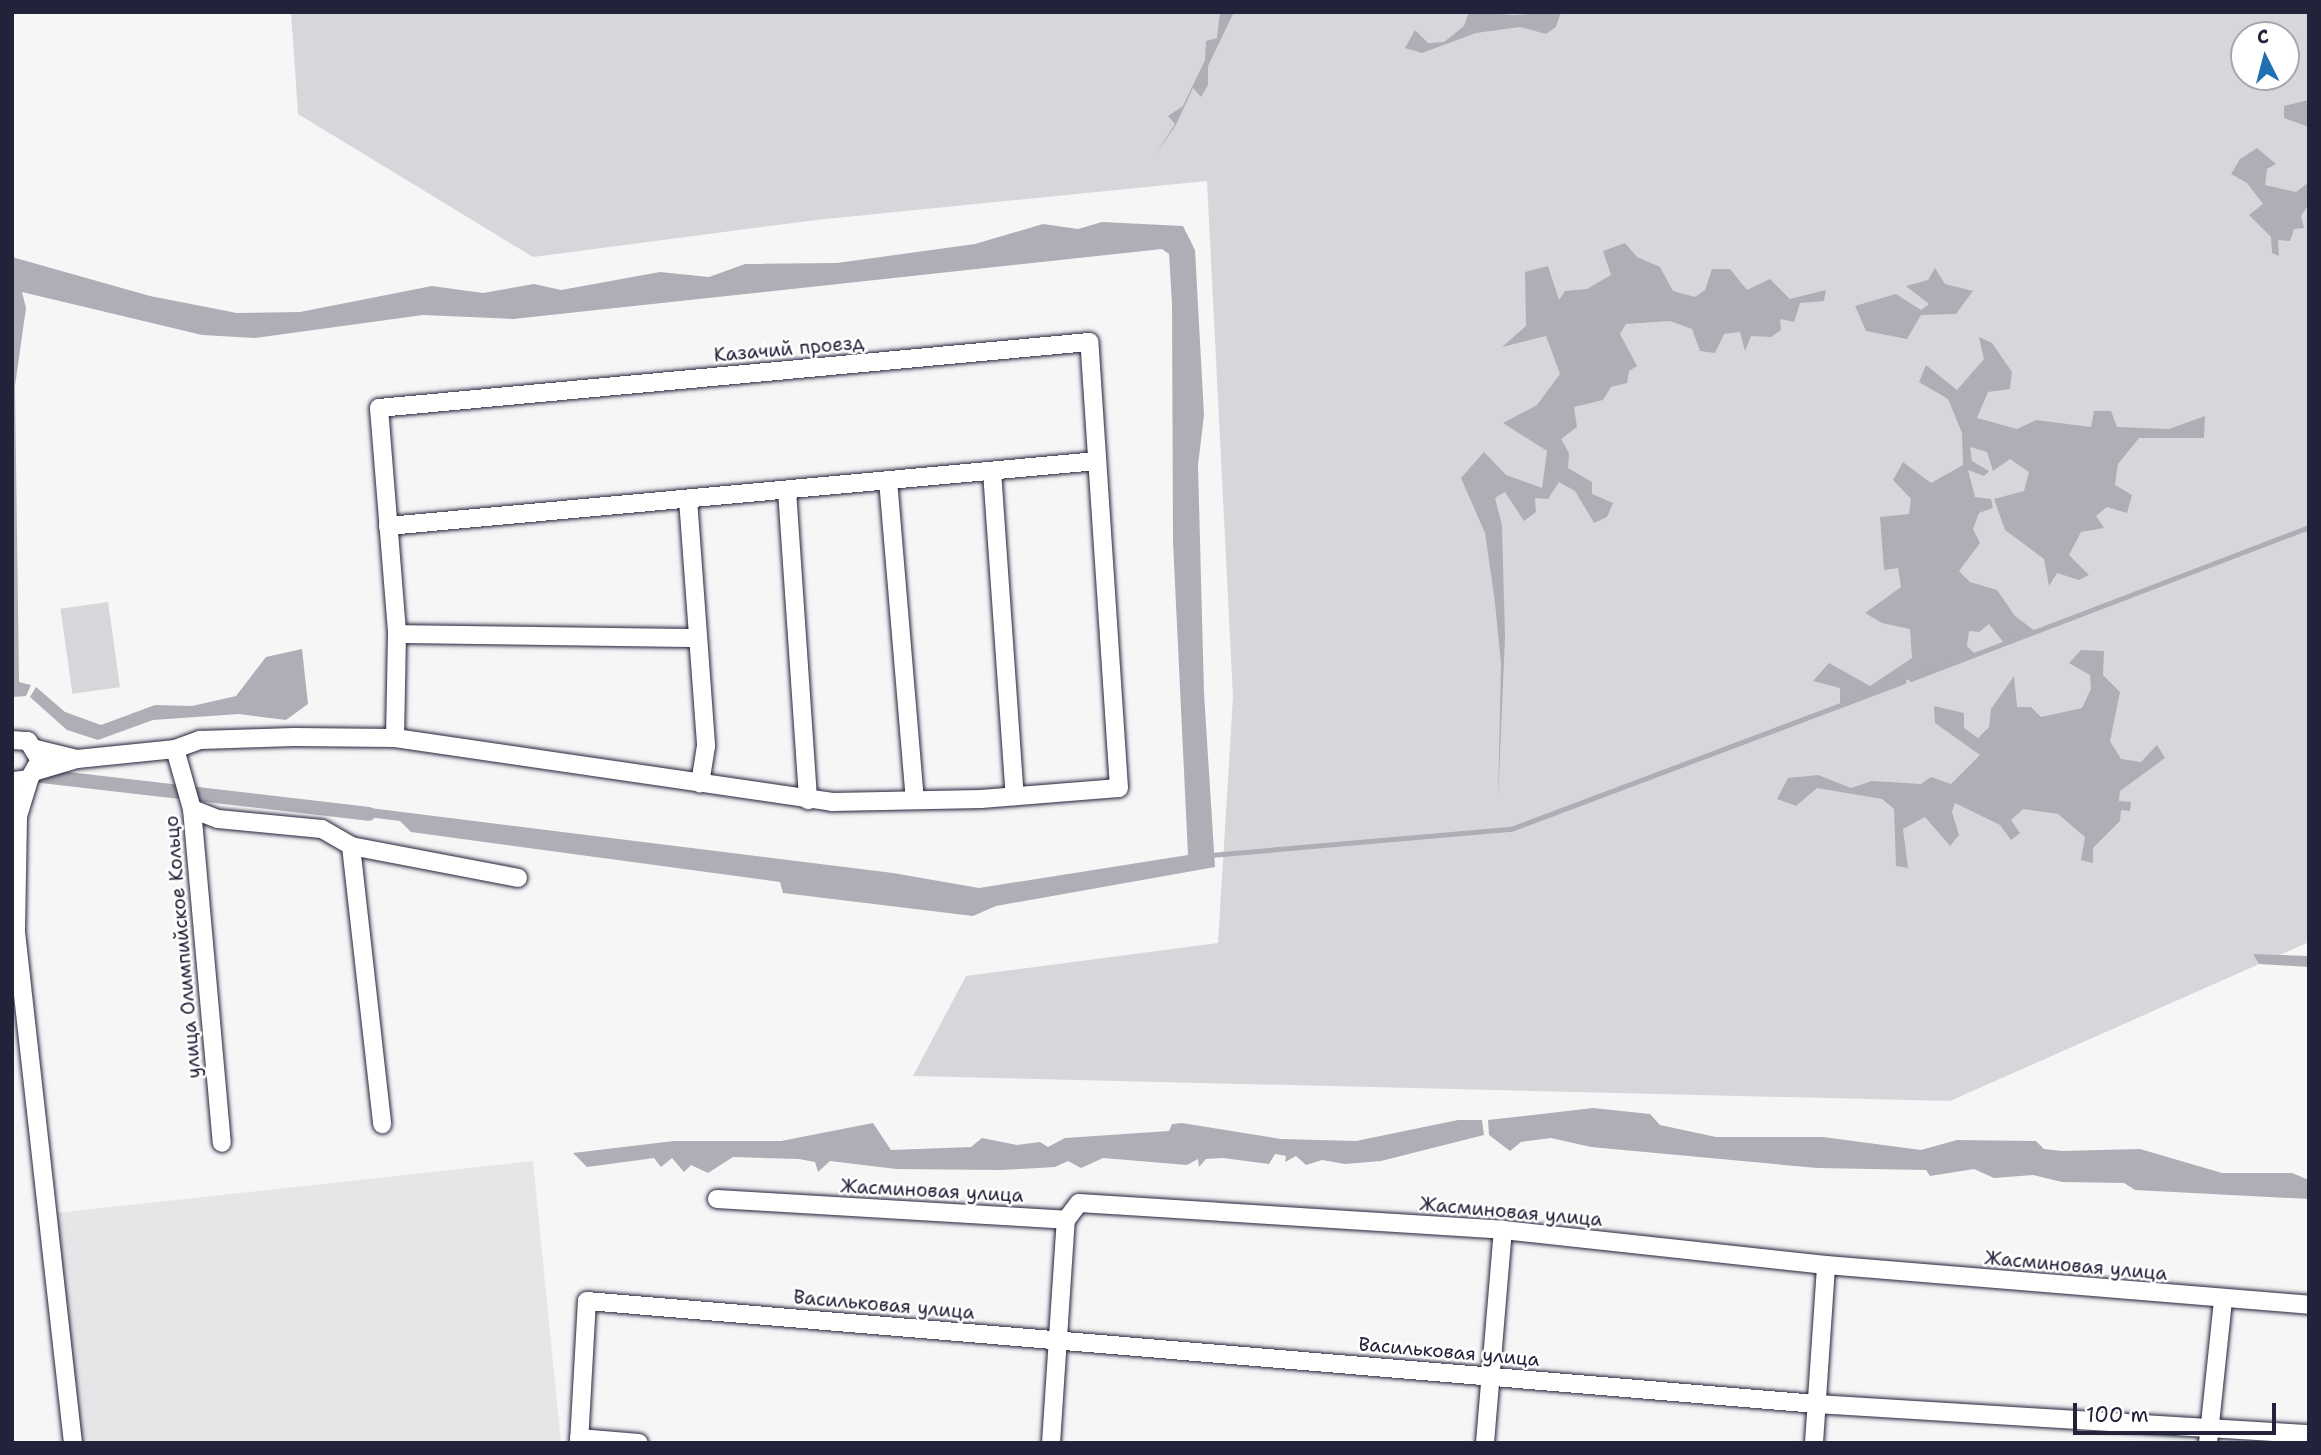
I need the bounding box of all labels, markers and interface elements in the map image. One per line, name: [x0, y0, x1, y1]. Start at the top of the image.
north arrow: [2230, 21, 2300, 91]
text: С: [2256, 24, 2270, 50]
street label: Казачий проезд: [713, 331, 865, 367]
street label: улица Олимпийское Кольцо: [160, 815, 206, 1079]
street label: Жасминовая улица: [840, 1175, 1024, 1207]
street label: Жасминовая улица: [1419, 1193, 1603, 1231]
street label: Жасминовая улица: [1984, 1247, 2168, 1285]
street label: Васильковая улица: [792, 1286, 976, 1324]
street label: Васильковая улица: [1357, 1333, 1541, 1371]
scale bar: [2076, 1388, 2279, 1432]
text: 100 m: [2086, 1401, 2149, 1429]

